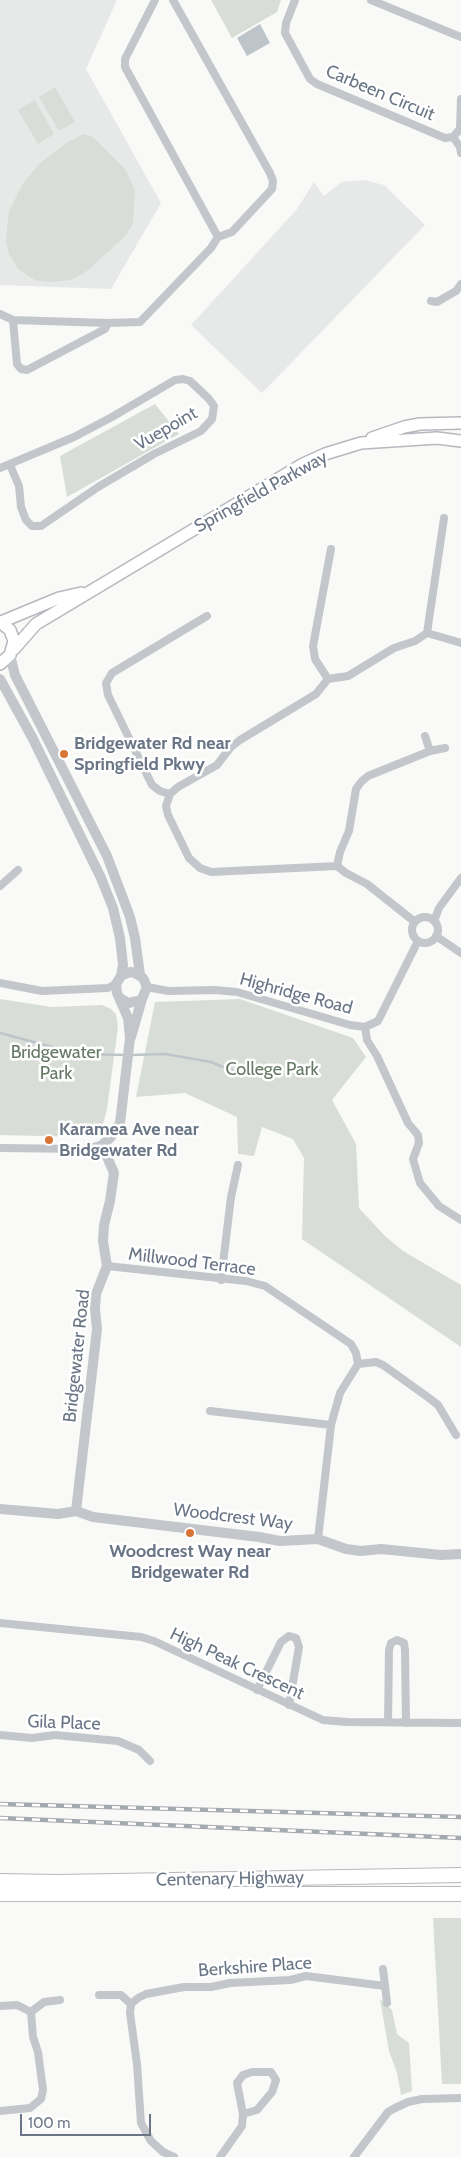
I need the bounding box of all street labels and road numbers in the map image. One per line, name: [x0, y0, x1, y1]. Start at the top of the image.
street label: Carbeen Circuit: [322, 60, 438, 126]
street label: Vuepoint: [131, 402, 201, 456]
street label: Springfield Parkway: [191, 446, 331, 538]
street label: Highridge Road: [237, 969, 355, 1019]
street label: Millwood Terrace: [127, 1243, 257, 1281]
street label: Bridgewater Road: [59, 1288, 95, 1424]
street label: Woodcrest Way: [172, 1499, 294, 1535]
street label: High Peak Crescent: [167, 1623, 307, 1705]
street label: Gila Place: [27, 1711, 101, 1735]
street label: Centenary Highway: [156, 1867, 304, 1891]
street label: Berkshire Place: [197, 1952, 313, 1982]

